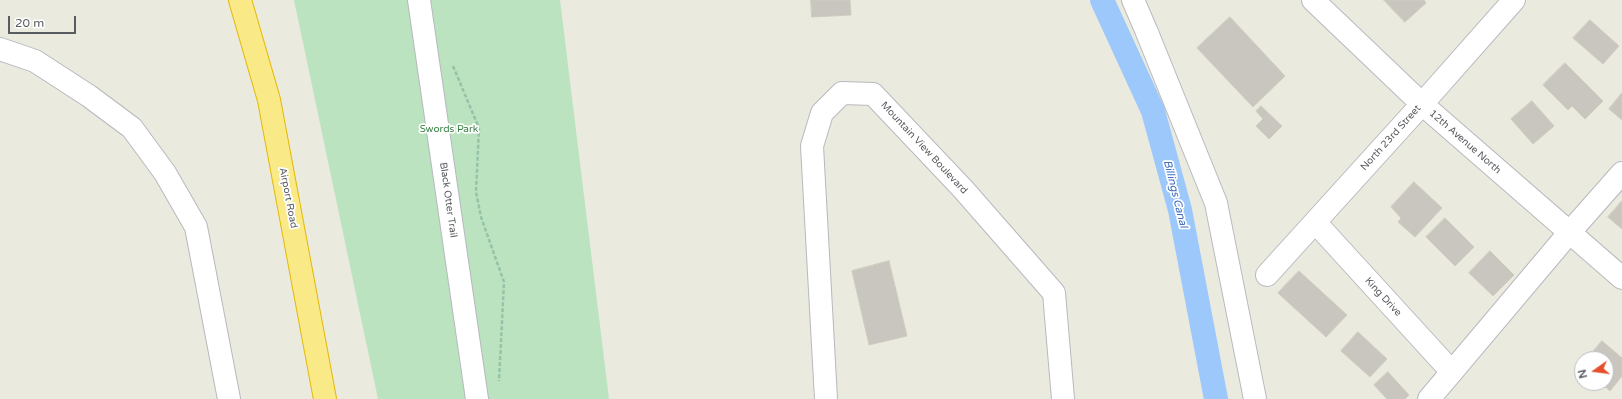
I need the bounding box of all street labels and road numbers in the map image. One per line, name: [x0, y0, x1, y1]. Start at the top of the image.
street label: Mountain View Boulevard: [878, 99, 970, 197]
street label: North 23rd Street: [1358, 103, 1424, 173]
street label: 12th Avenue North: [1427, 108, 1503, 176]
street label: Black Otter Trail: [437, 162, 459, 238]
street label: Airport Road: [276, 167, 300, 229]
street label: King Drive: [1362, 275, 1404, 319]

